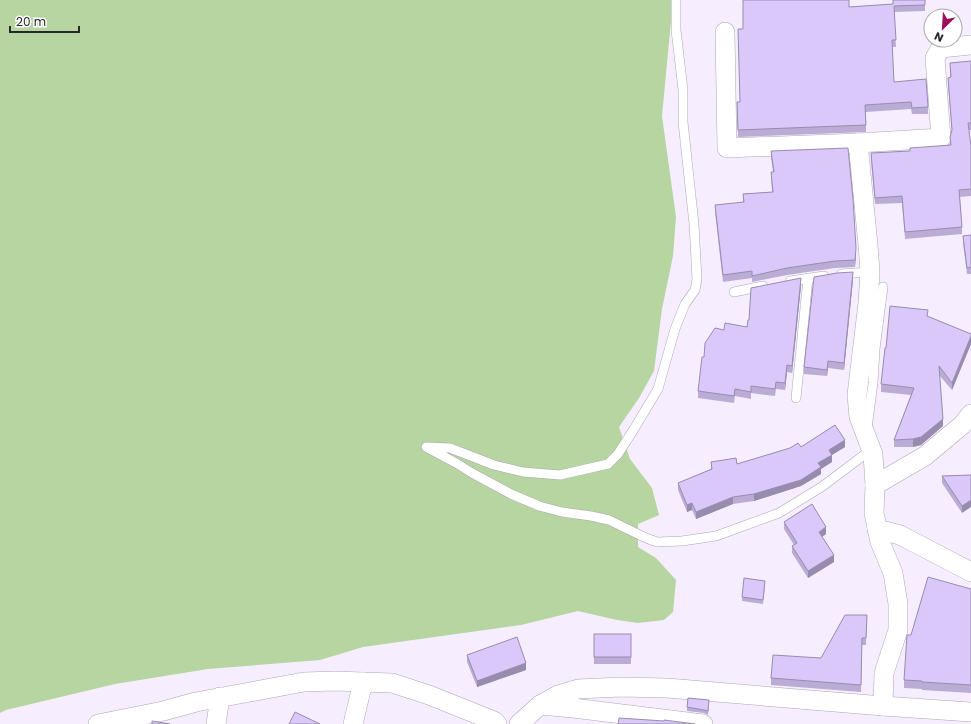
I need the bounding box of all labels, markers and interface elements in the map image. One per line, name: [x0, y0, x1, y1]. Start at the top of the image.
scale bar: [10, 8, 79, 34]
north arrow: [923, 8, 963, 48]
text: 20 m: [16, 13, 46, 30]
text: N: [932, 28, 946, 46]

